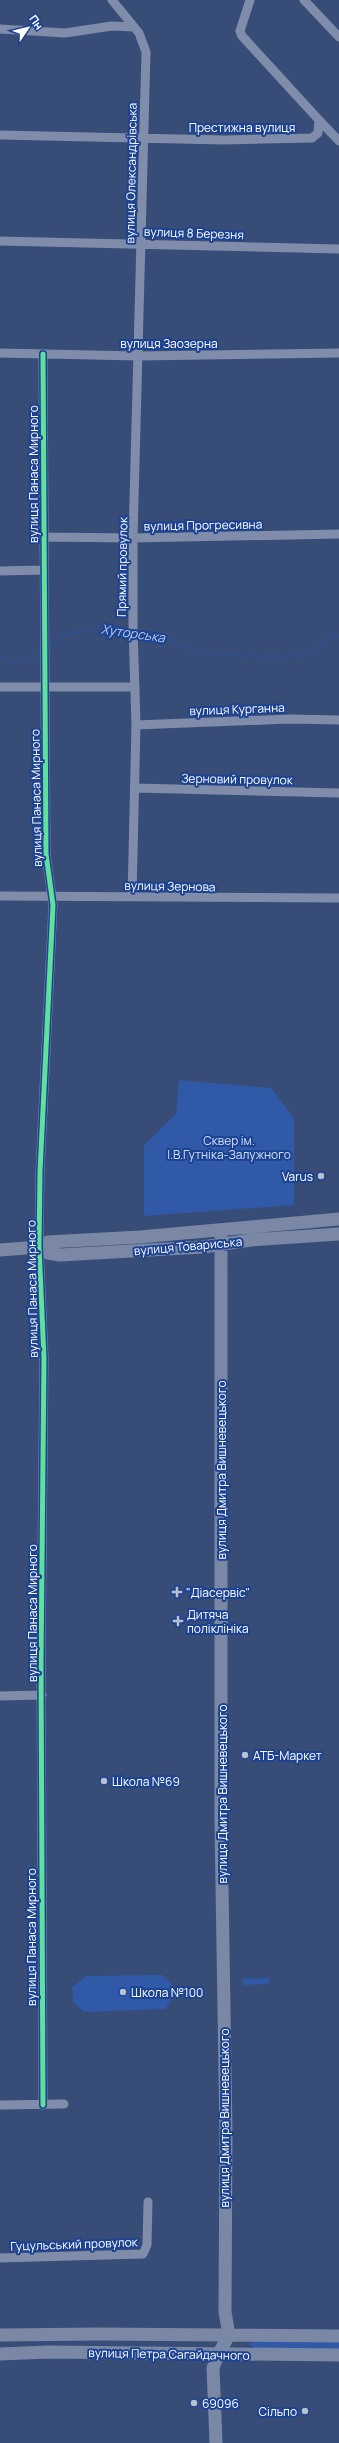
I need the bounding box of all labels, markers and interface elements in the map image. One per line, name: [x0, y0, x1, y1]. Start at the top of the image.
north arrow: [8, 8, 48, 48]
text: Пн: [26, 12, 47, 32]
street label: вулиця Олександрівська: [121, 103, 141, 243]
street label: Престижна вулиця: [189, 119, 295, 136]
street label: вулиця 8 Березня: [144, 223, 244, 243]
street label: вулиця Заозерна: [120, 335, 218, 352]
street label: вулиця Панаса Мирного: [25, 405, 42, 543]
street label: вулиця Прогресивна: [144, 515, 262, 535]
street label: Прямий провулок: [113, 516, 131, 617]
water label: Хуторська: [100, 620, 167, 647]
street label: вулиця Курганна: [189, 699, 285, 719]
street label: вулиця Панаса Мирного: [26, 729, 46, 867]
street label: Зерновий провулок: [181, 770, 294, 788]
street label: вулиця Зернова: [124, 877, 216, 895]
park label: Сквер ім. І.В.Гутніка-Залужного: [167, 1132, 291, 1163]
place label: Varus: [282, 1168, 313, 1185]
marker: Varus: [316, 1171, 326, 1181]
street label: вулиця Панаса Мирного: [22, 1220, 42, 1358]
street label: вулиця Товариська: [133, 1233, 243, 1259]
street label: вулиця Дмитра Вишневецького: [213, 1380, 230, 1560]
street label: вулиця Панаса Мирного: [24, 1544, 41, 1682]
place label: "Діасервіс": [186, 1584, 250, 1601]
marker: "Діасервіс": [171, 1586, 183, 1598]
place label: Дитяча поліклініка: [187, 1606, 249, 1637]
marker: Дитяча поліклініка: [172, 1615, 184, 1627]
street label: вулиця Дмитра Вишневецького: [214, 1704, 231, 1884]
place label: АТБ-Маркет: [253, 1747, 322, 1764]
marker: АТБ-Маркет: [240, 1750, 250, 1760]
place label: Школа №69: [112, 1773, 180, 1790]
marker: Школа №69: [99, 1776, 109, 1786]
street label: вулиця Панаса Мирного: [23, 1868, 40, 2006]
place label: Школа №100: [131, 1984, 203, 2001]
marker: Школа №100: [118, 1987, 128, 1997]
street label: вулиця Дмитра Вишневецького: [216, 2028, 233, 2208]
street label: Гуцульський провулок: [10, 2233, 139, 2255]
street label: вулиця Петра Сагайдачного: [88, 2344, 250, 2364]
place label: 69096: [202, 2395, 239, 2412]
marker: 69096: [189, 2398, 199, 2408]
place label: Сільпо: [259, 2403, 297, 2420]
marker: Сільпо: [300, 2406, 310, 2416]

